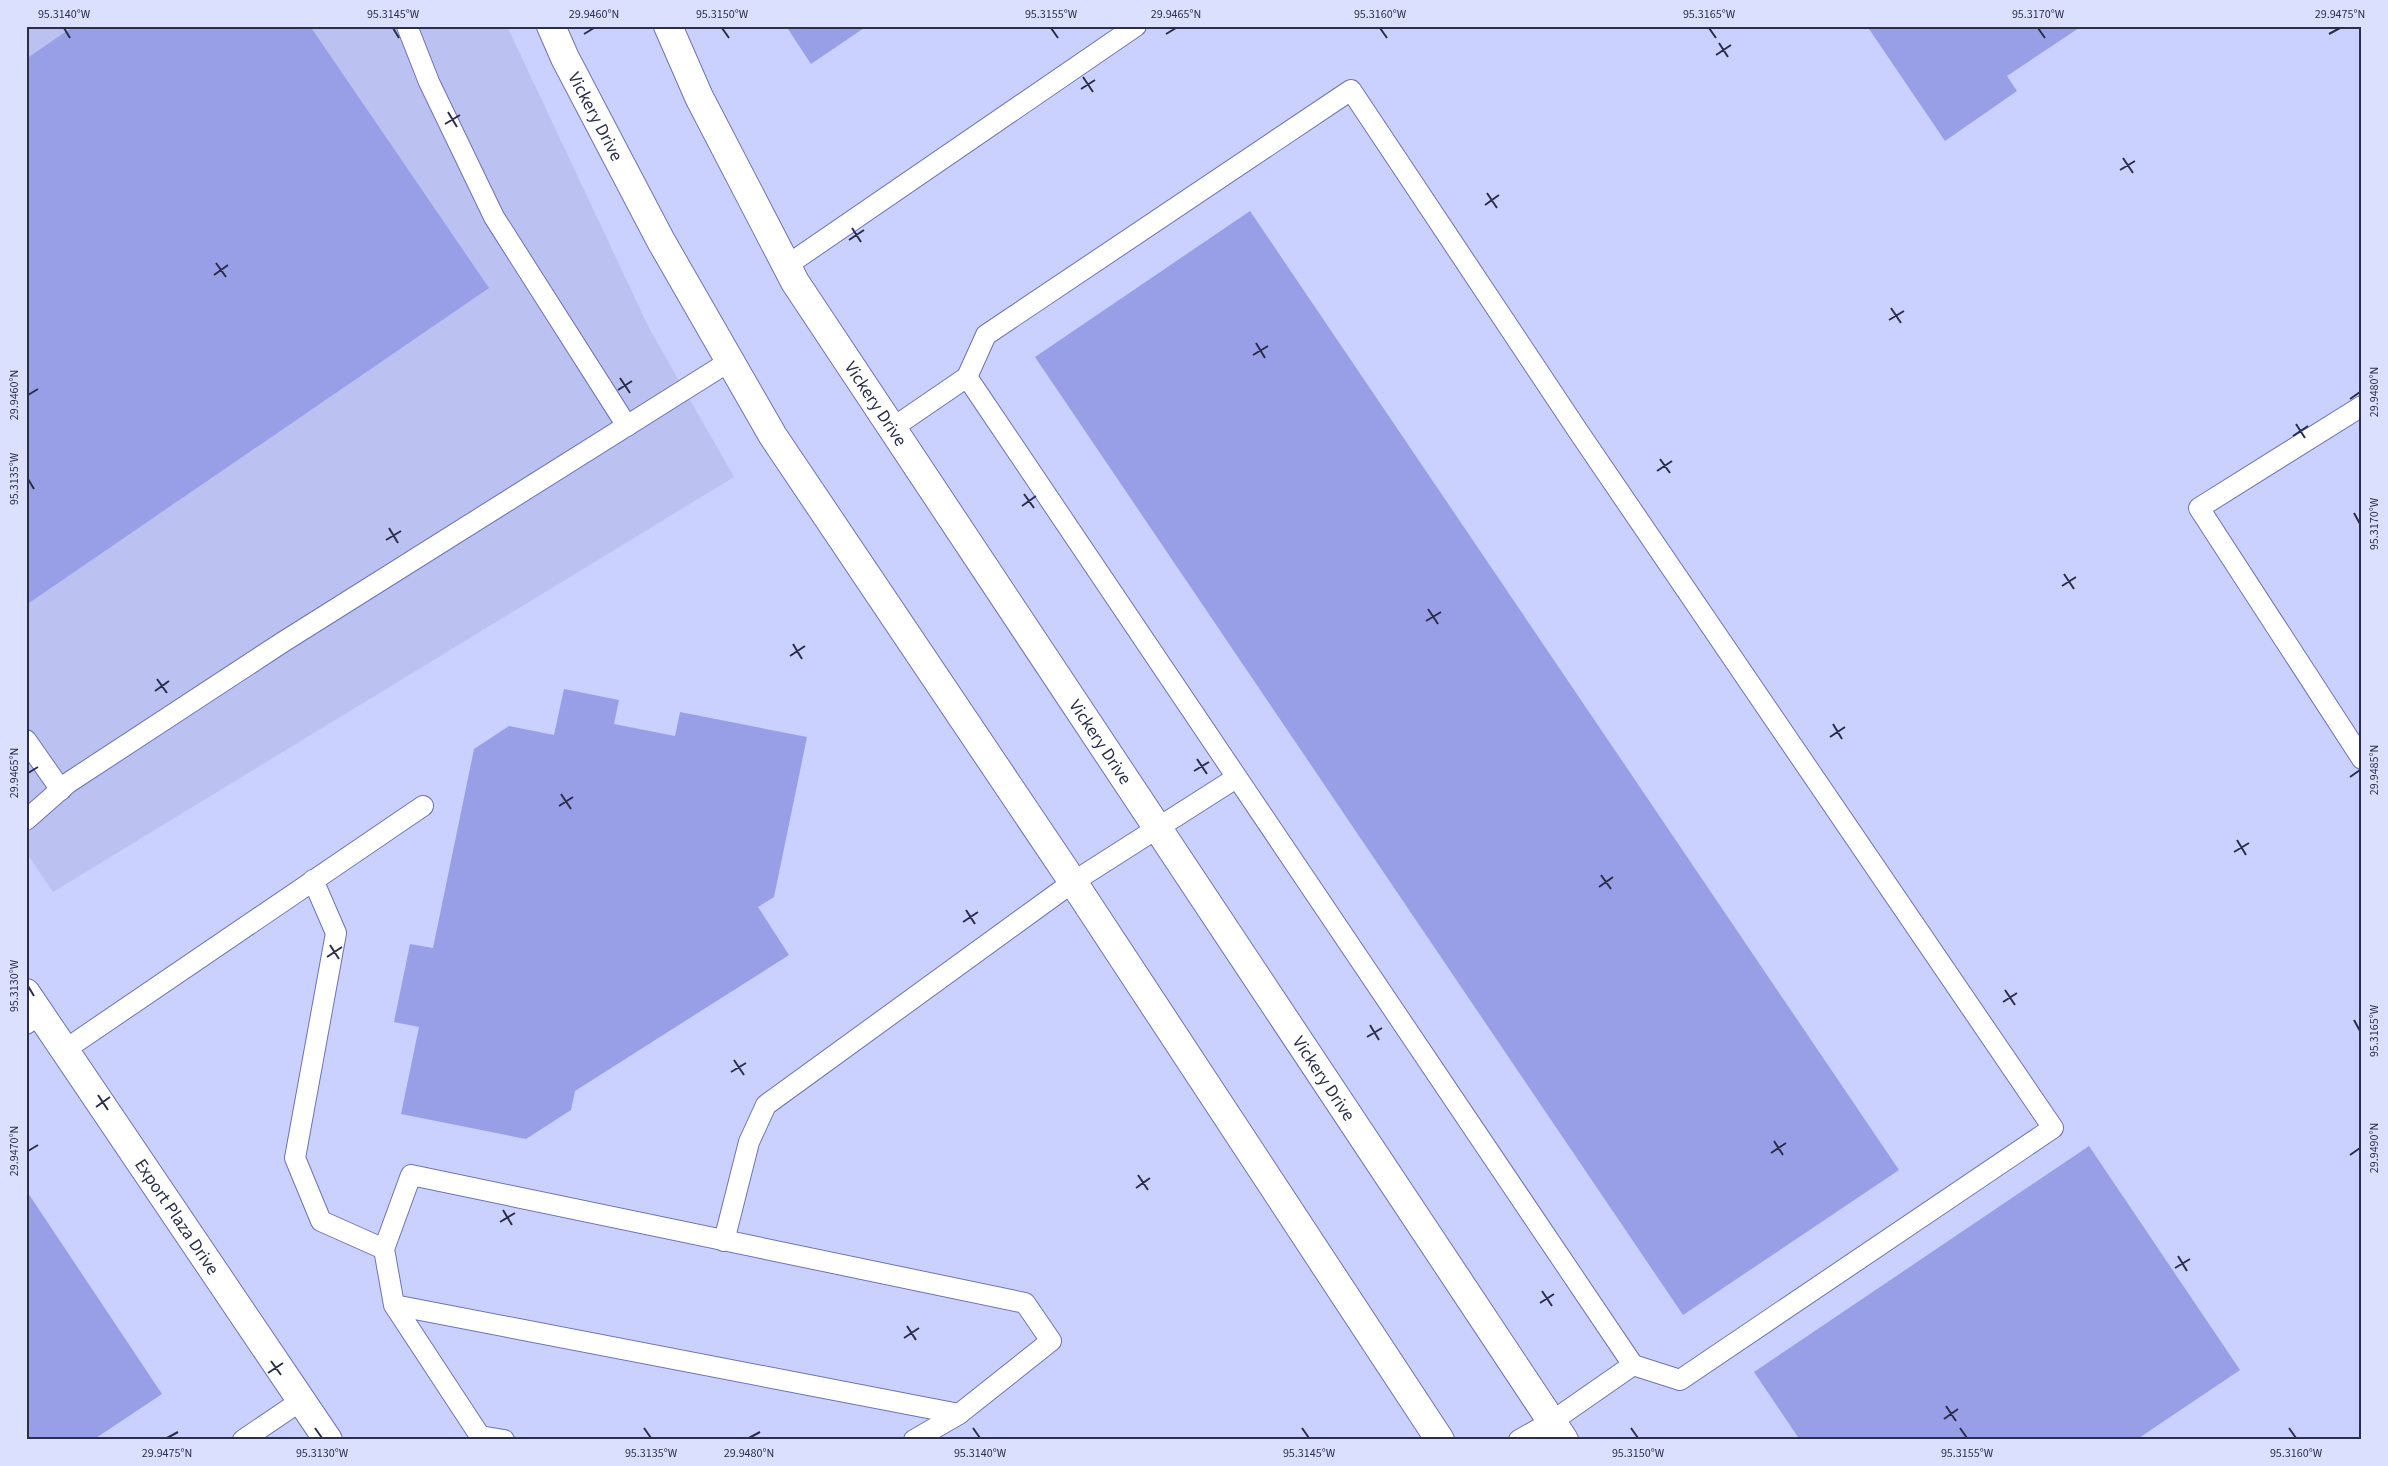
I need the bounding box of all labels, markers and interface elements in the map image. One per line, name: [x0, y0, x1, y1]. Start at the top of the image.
text: 95.3140°W: [38, 6, 91, 23]
text: 95.3145°W: [367, 6, 420, 23]
text: 29.9460°N: [569, 6, 619, 23]
text: 95.3150°W: [696, 6, 749, 23]
text: 95.3155°W: [1025, 6, 1078, 23]
text: 29.9465°N: [1151, 6, 1201, 23]
text: 95.3160°W: [1354, 6, 1407, 23]
text: 95.3165°W: [1683, 6, 1736, 23]
text: 95.3170°W: [2012, 6, 2065, 23]
text: 29.9475°N: [2315, 6, 2365, 23]
street label: Vickery Drive: [562, 68, 629, 166]
street label: Vickery Drive: [838, 357, 913, 451]
text: 29.9480°N: [2366, 367, 2383, 417]
text: 29.9460°N: [6, 370, 23, 420]
text: 95.3135°W: [6, 452, 23, 505]
text: 95.3170°W: [2366, 497, 2383, 550]
street label: Vickery Drive: [1063, 695, 1137, 790]
text: 29.9485°N: [2366, 745, 2383, 795]
text: 29.9465°N: [6, 748, 23, 798]
text: 95.3130°W: [6, 959, 23, 1012]
text: 95.3165°W: [2366, 1004, 2383, 1057]
street label: Vickery Drive: [1286, 1031, 1361, 1126]
text: 29.9490°N: [2366, 1123, 2383, 1173]
text: 29.9470°N: [6, 1126, 23, 1176]
street label: Export Plaza Drive: [128, 1154, 225, 1280]
text: 29.9475°N: [142, 1445, 192, 1462]
text: 95.3130°W: [296, 1445, 349, 1462]
text: 95.3135°W: [625, 1445, 678, 1462]
text: 29.9480°N: [724, 1445, 774, 1462]
text: 95.3140°W: [954, 1445, 1007, 1462]
text: 95.3145°W: [1283, 1445, 1336, 1462]
text: 95.3150°W: [1612, 1445, 1665, 1462]
text: 95.3155°W: [1941, 1445, 1994, 1462]
text: 95.3160°W: [2270, 1445, 2323, 1462]

